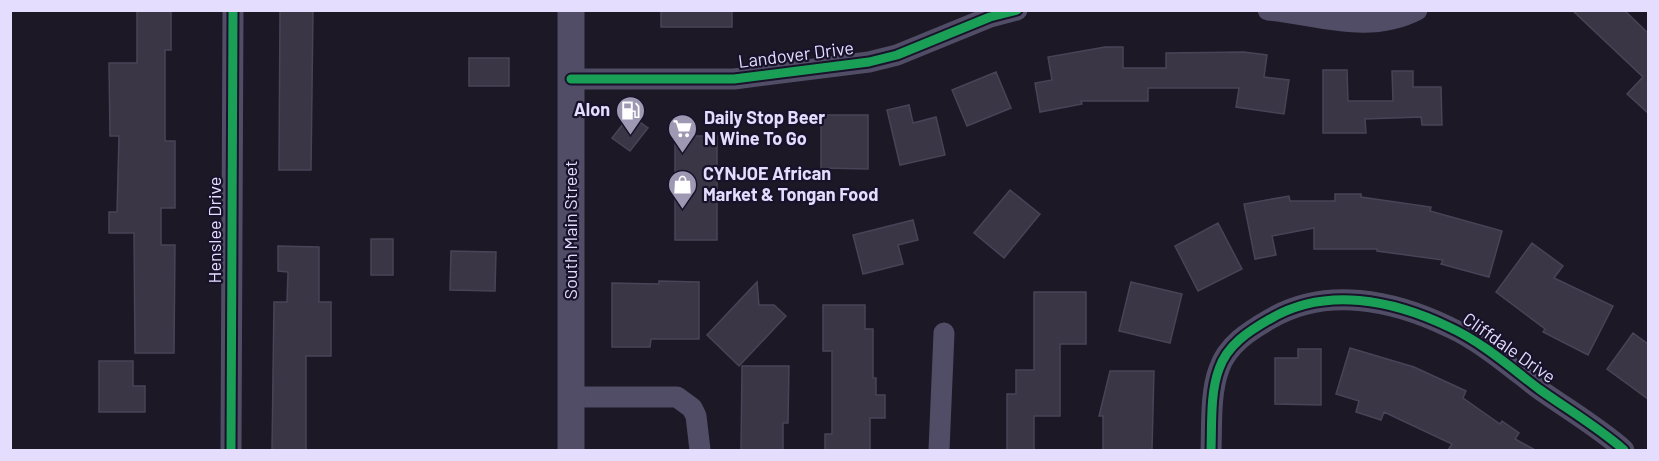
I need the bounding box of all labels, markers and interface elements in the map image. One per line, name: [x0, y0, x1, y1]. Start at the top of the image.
street label: Landover Drive: [737, 36, 855, 72]
fuel station icon: Alon: [615, 94, 647, 136]
place label: Alon: [574, 98, 610, 120]
place label: Daily Stop Beer N Wine To Go: [704, 106, 825, 149]
supermarket icon: Daily Stop Beer N Wine To Go: [667, 112, 699, 154]
street label: South Main Street: [559, 161, 581, 299]
place label: CYNJOE African Market & Tongan Food: [703, 162, 879, 205]
shop icon: CYNJOE African Market & Tongan Food: [666, 168, 698, 210]
street label: Henslee Drive: [203, 177, 225, 283]
street label: Cliffdale Drive: [1459, 307, 1560, 387]

